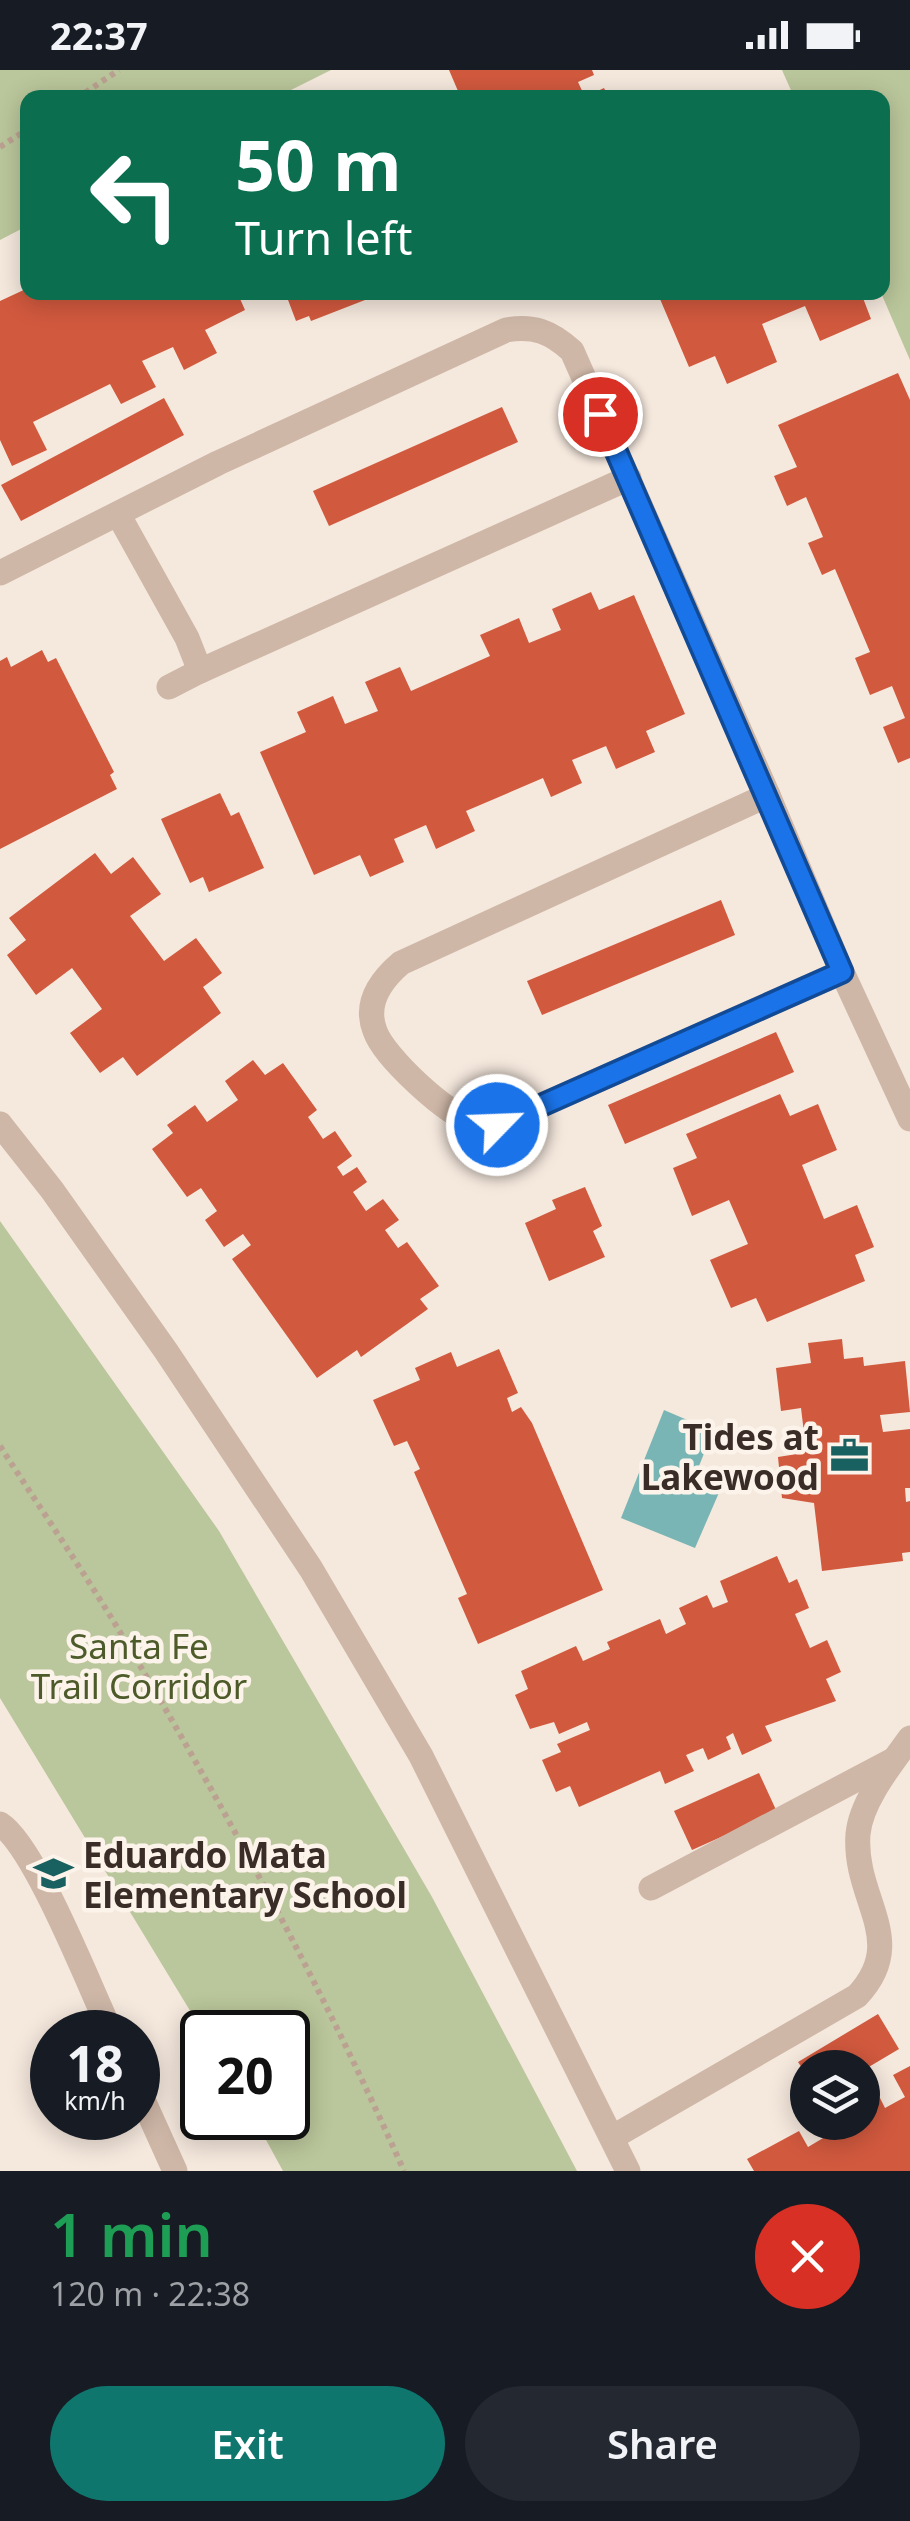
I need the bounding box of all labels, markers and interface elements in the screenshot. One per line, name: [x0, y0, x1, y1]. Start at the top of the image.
text: 22:37: [50, 9, 148, 61]
text: 50 m: [235, 116, 402, 212]
icon: left: [70, 130, 200, 260]
text: Turn left: [235, 207, 412, 268]
pin: [558, 372, 643, 457]
icon: arrive: [573, 387, 628, 442]
position arrow: [445, 1073, 549, 1177]
place label: Tides at Lakewood: [641, 1413, 819, 1500]
office icon: Tides at Lakewood: [828, 1435, 870, 1477]
park label: Santa Fe Trail Corridor: [31, 1622, 247, 1709]
place label: Eduardo Mata Elementary School: [83, 1831, 407, 1918]
school or university icon: Eduardo Mata Elementary School: [32, 1853, 74, 1895]
speed limit sign: 20: [180, 2010, 310, 2140]
text: 18: [66, 2029, 124, 2097]
map controls: [790, 2050, 880, 2140]
button: layers: [790, 2050, 880, 2140]
text: km/h: [64, 2083, 126, 2117]
text: 1 min: [50, 2193, 213, 2275]
button: close: [755, 2204, 860, 2309]
text: 120 m · 22:38: [50, 2272, 250, 2315]
button: Exit: [50, 2386, 445, 2501]
button: Share: [465, 2386, 860, 2501]

